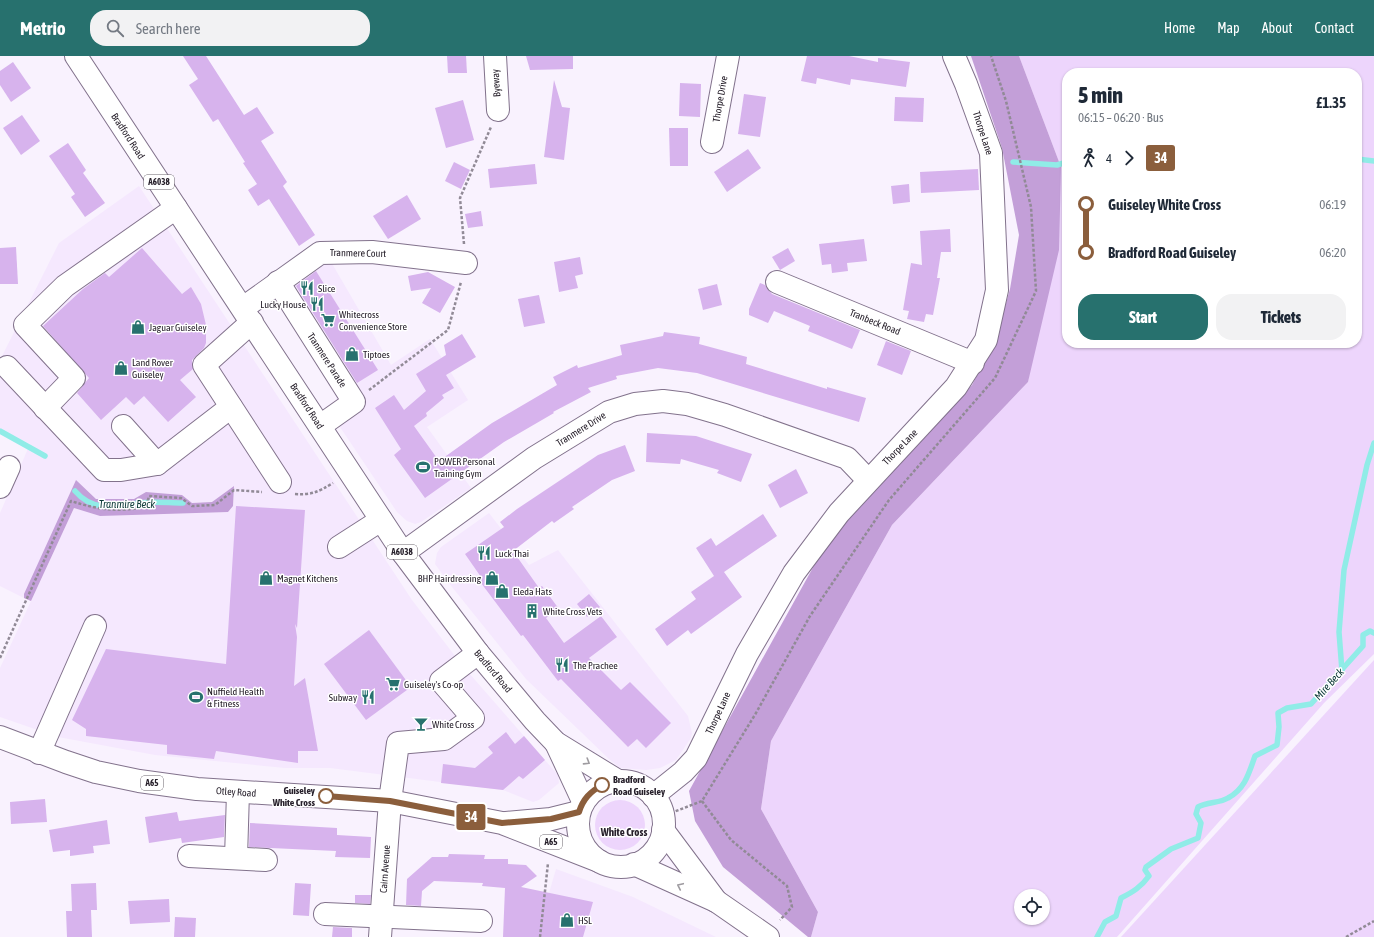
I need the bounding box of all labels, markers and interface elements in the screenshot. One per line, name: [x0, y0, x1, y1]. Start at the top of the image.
search box: [90, 10, 370, 46]
text: Metrio: [20, 17, 66, 39]
icon: search: [104, 17, 126, 39]
text: Search here: [136, 20, 200, 37]
text: Home: [1164, 20, 1195, 36]
text: Map: [1217, 20, 1240, 36]
text: About: [1262, 20, 1293, 36]
text: Contact: [1315, 20, 1354, 36]
street label: Byeway: [490, 69, 502, 97]
street label: Thorpe Drive: [711, 75, 730, 123]
text: 5 min: [1078, 82, 1123, 108]
text: £1.35: [1316, 94, 1346, 111]
street label: Thorpe Lane: [971, 110, 995, 157]
text: 06:15 – 06:20 · Bus: [1078, 110, 1164, 125]
street label: Bradford Road: [109, 111, 147, 161]
icon: walk: [1078, 147, 1100, 169]
icon: forward: [1118, 147, 1140, 169]
text: 34: [1154, 150, 1167, 166]
text: 4: [1106, 151, 1112, 166]
road number: A6038: [144, 175, 174, 189]
text: Guiseley White Cross: [1108, 196, 1221, 213]
text: 06:19: [1319, 197, 1346, 212]
text: Bradford Road Guiseley: [1108, 244, 1236, 261]
text: 06:20: [1319, 245, 1346, 260]
street label: Tranmere Court: [330, 247, 386, 259]
restaurant icon: Slice: [299, 280, 315, 296]
place label: Slice: [318, 283, 336, 294]
button: Start: [1078, 294, 1208, 340]
button: Tickets: [1216, 294, 1346, 340]
restaurant icon: Lucky House: [309, 296, 325, 312]
place label: Lucky House: [260, 299, 306, 310]
street label: Tranbeck Road: [848, 307, 902, 337]
place label: Whitecross Convenience Store: [339, 309, 407, 332]
supermarket icon: Whitecross Convenience Store: [320, 312, 336, 328]
shop icon: Jaguar Guiseley: [130, 319, 146, 335]
place label: Jaguar Guiseley: [149, 322, 207, 333]
street label: Tranmere Parade: [305, 331, 349, 390]
shop icon: Tiptoes: [344, 346, 360, 362]
place label: Tiptoes: [363, 349, 390, 360]
place label: Land Rover Guiseley: [132, 357, 174, 380]
shop icon: Land Rover Guiseley: [113, 360, 129, 376]
street label: Bradford Road: [288, 381, 326, 431]
street label: Tranmere Drive: [554, 409, 608, 449]
street label: Thorpe Lane: [880, 427, 920, 467]
place label: POWER Personal Training Gym: [434, 456, 496, 479]
sports icon: POWER Personal Training Gym: [415, 459, 431, 475]
water label: Tranmire Beck: [99, 498, 155, 510]
road number: A6038: [387, 545, 417, 559]
restaurant icon: Luck Thai: [476, 545, 492, 561]
place label: Luck Thai: [495, 548, 529, 559]
shop icon: Magnet Kitchens: [258, 570, 274, 586]
shop icon: BHP Hairdressing: [484, 570, 500, 586]
place label: Magnet Kitchens: [277, 573, 338, 584]
place label: BHP Hairdressing: [418, 573, 482, 584]
shop icon: Eleda Hats: [494, 583, 510, 599]
place label: Eleda Hats: [513, 586, 552, 597]
building icon: White Cross Vets: [524, 603, 540, 619]
place label: White Cross Vets: [543, 606, 603, 617]
street label: Bradford Road: [472, 647, 514, 695]
restaurant icon: The Prachee: [554, 657, 570, 673]
place label: The Prachee: [573, 660, 618, 671]
water label: Mire Beck: [1312, 666, 1346, 702]
supermarket icon: Guiseley's Co-op: [385, 676, 401, 692]
place label: Guiseley's Co-op: [404, 679, 464, 690]
place label: Nuffield Health & Fitness: [207, 686, 264, 709]
sports icon: Nuffield Health & Fitness: [188, 689, 204, 705]
restaurant icon: Subway: [360, 689, 376, 705]
street label: Thorpe Lane: [703, 690, 733, 736]
place label: Subway: [329, 692, 357, 703]
bar icon: White Cross: [413, 716, 429, 732]
place label: White Cross: [432, 719, 475, 730]
one-way arrow: [583, 757, 590, 764]
place label: Bradford Road Guiseley: [613, 774, 666, 797]
road number: A65: [141, 776, 163, 790]
marker: Bradford Road Guiseley: [594, 777, 610, 793]
street label: Otley Road: [216, 785, 257, 799]
place label: Guiseley White Cross: [272, 785, 316, 808]
marker: Guiseley White Cross: [318, 788, 334, 804]
line badge: 34: [453, 804, 489, 830]
text: 34: [464, 809, 478, 825]
district label: White Cross: [600, 826, 647, 838]
road number: A65: [540, 835, 562, 849]
street label: Cairn Avenue: [378, 844, 392, 893]
one-way arrow: [677, 883, 684, 891]
map controls: [1014, 889, 1050, 925]
button: locate: [1014, 889, 1050, 925]
shop icon: HSL: [559, 912, 575, 928]
place label: HSL: [578, 915, 592, 926]

